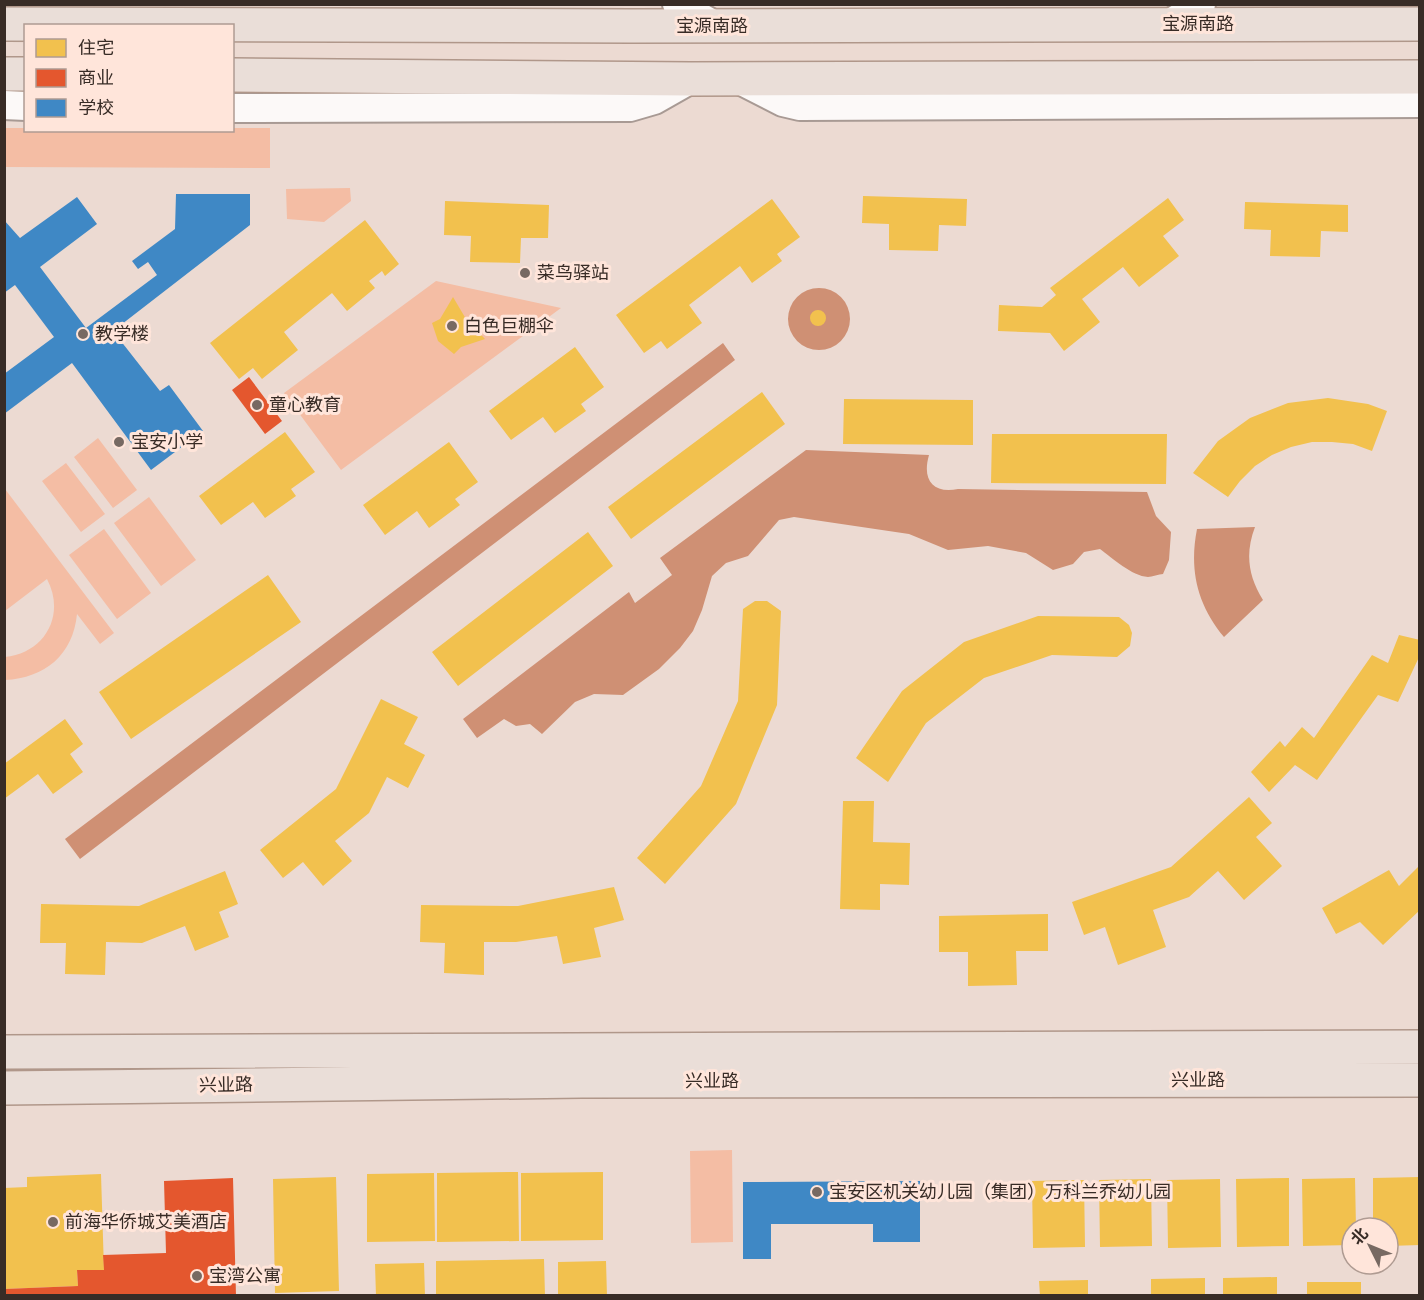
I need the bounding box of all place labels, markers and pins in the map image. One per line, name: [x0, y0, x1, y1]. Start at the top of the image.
place label: 菜鸟驿站: [537, 263, 609, 283]
marker: 菜鸟驿站: [518, 266, 532, 280]
place label: 白色巨棚伞: [464, 316, 554, 336]
marker: 白色巨棚伞: [445, 319, 459, 333]
place label: 教学楼: [95, 324, 149, 344]
marker: 教学楼: [76, 327, 90, 341]
place label: 童心教育: [269, 395, 341, 415]
marker: 童心教育: [250, 398, 264, 412]
place label: 宝安小学: [131, 432, 203, 452]
marker: 宝安小学: [112, 435, 126, 449]
place label: 宝安区机关幼儿园（集团）万科兰乔幼儿园: [829, 1182, 1171, 1202]
marker: 宝安区机关幼儿园（集团）万科兰乔幼儿园: [810, 1185, 824, 1199]
place label: 前海华侨城艾美酒店: [65, 1212, 227, 1232]
marker: 前海华侨城艾美酒店: [46, 1215, 60, 1229]
place label: 宝湾公寓: [209, 1266, 281, 1286]
marker: 宝湾公寓: [190, 1269, 204, 1283]

